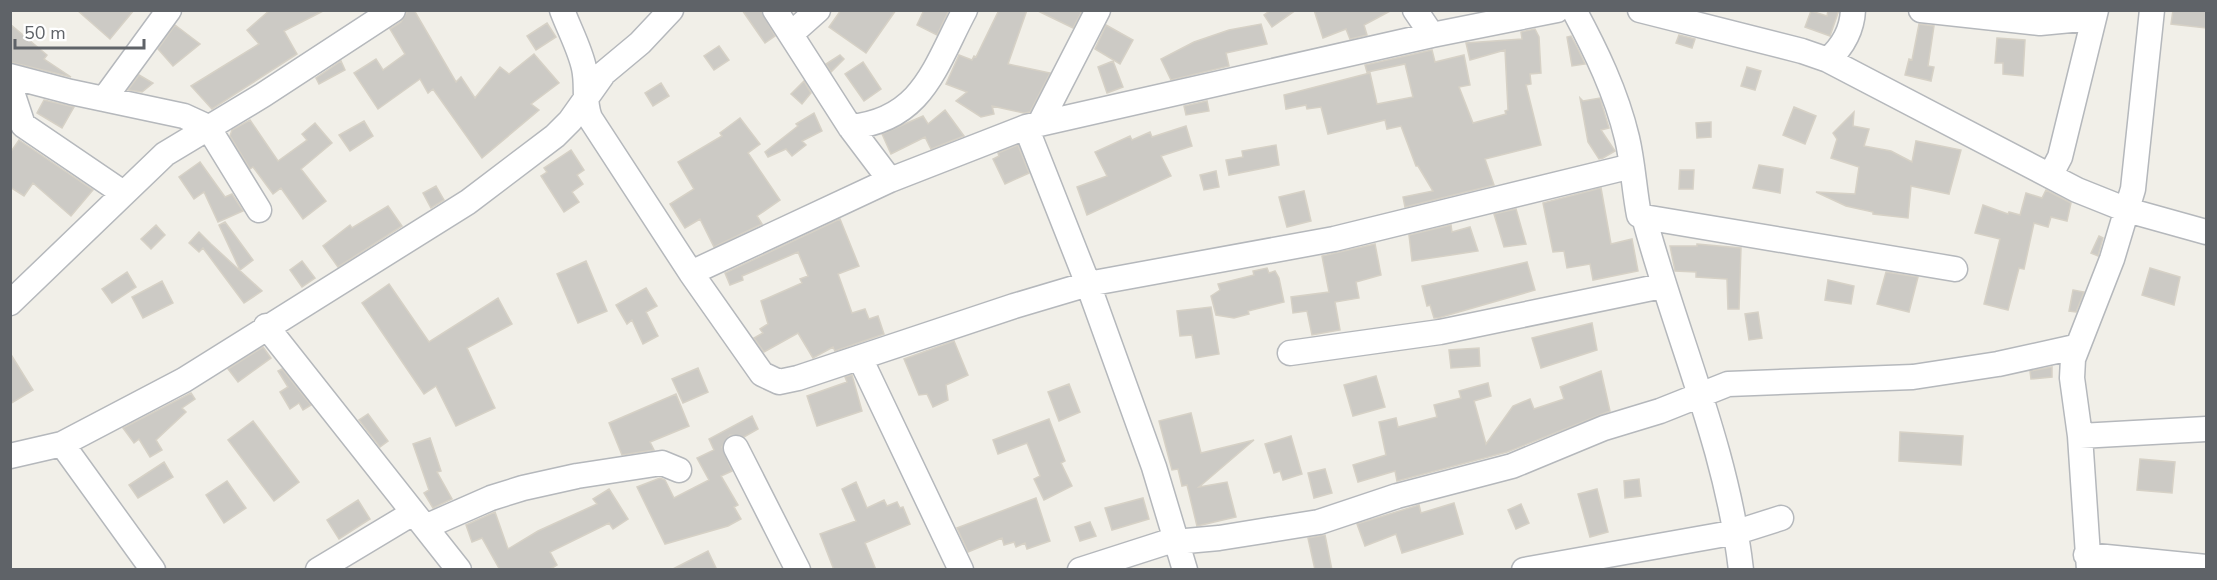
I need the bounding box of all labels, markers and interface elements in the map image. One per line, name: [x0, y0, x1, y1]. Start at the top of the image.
scale bar: [15, 12, 144, 50]
text: 50 m: [24, 21, 66, 45]

